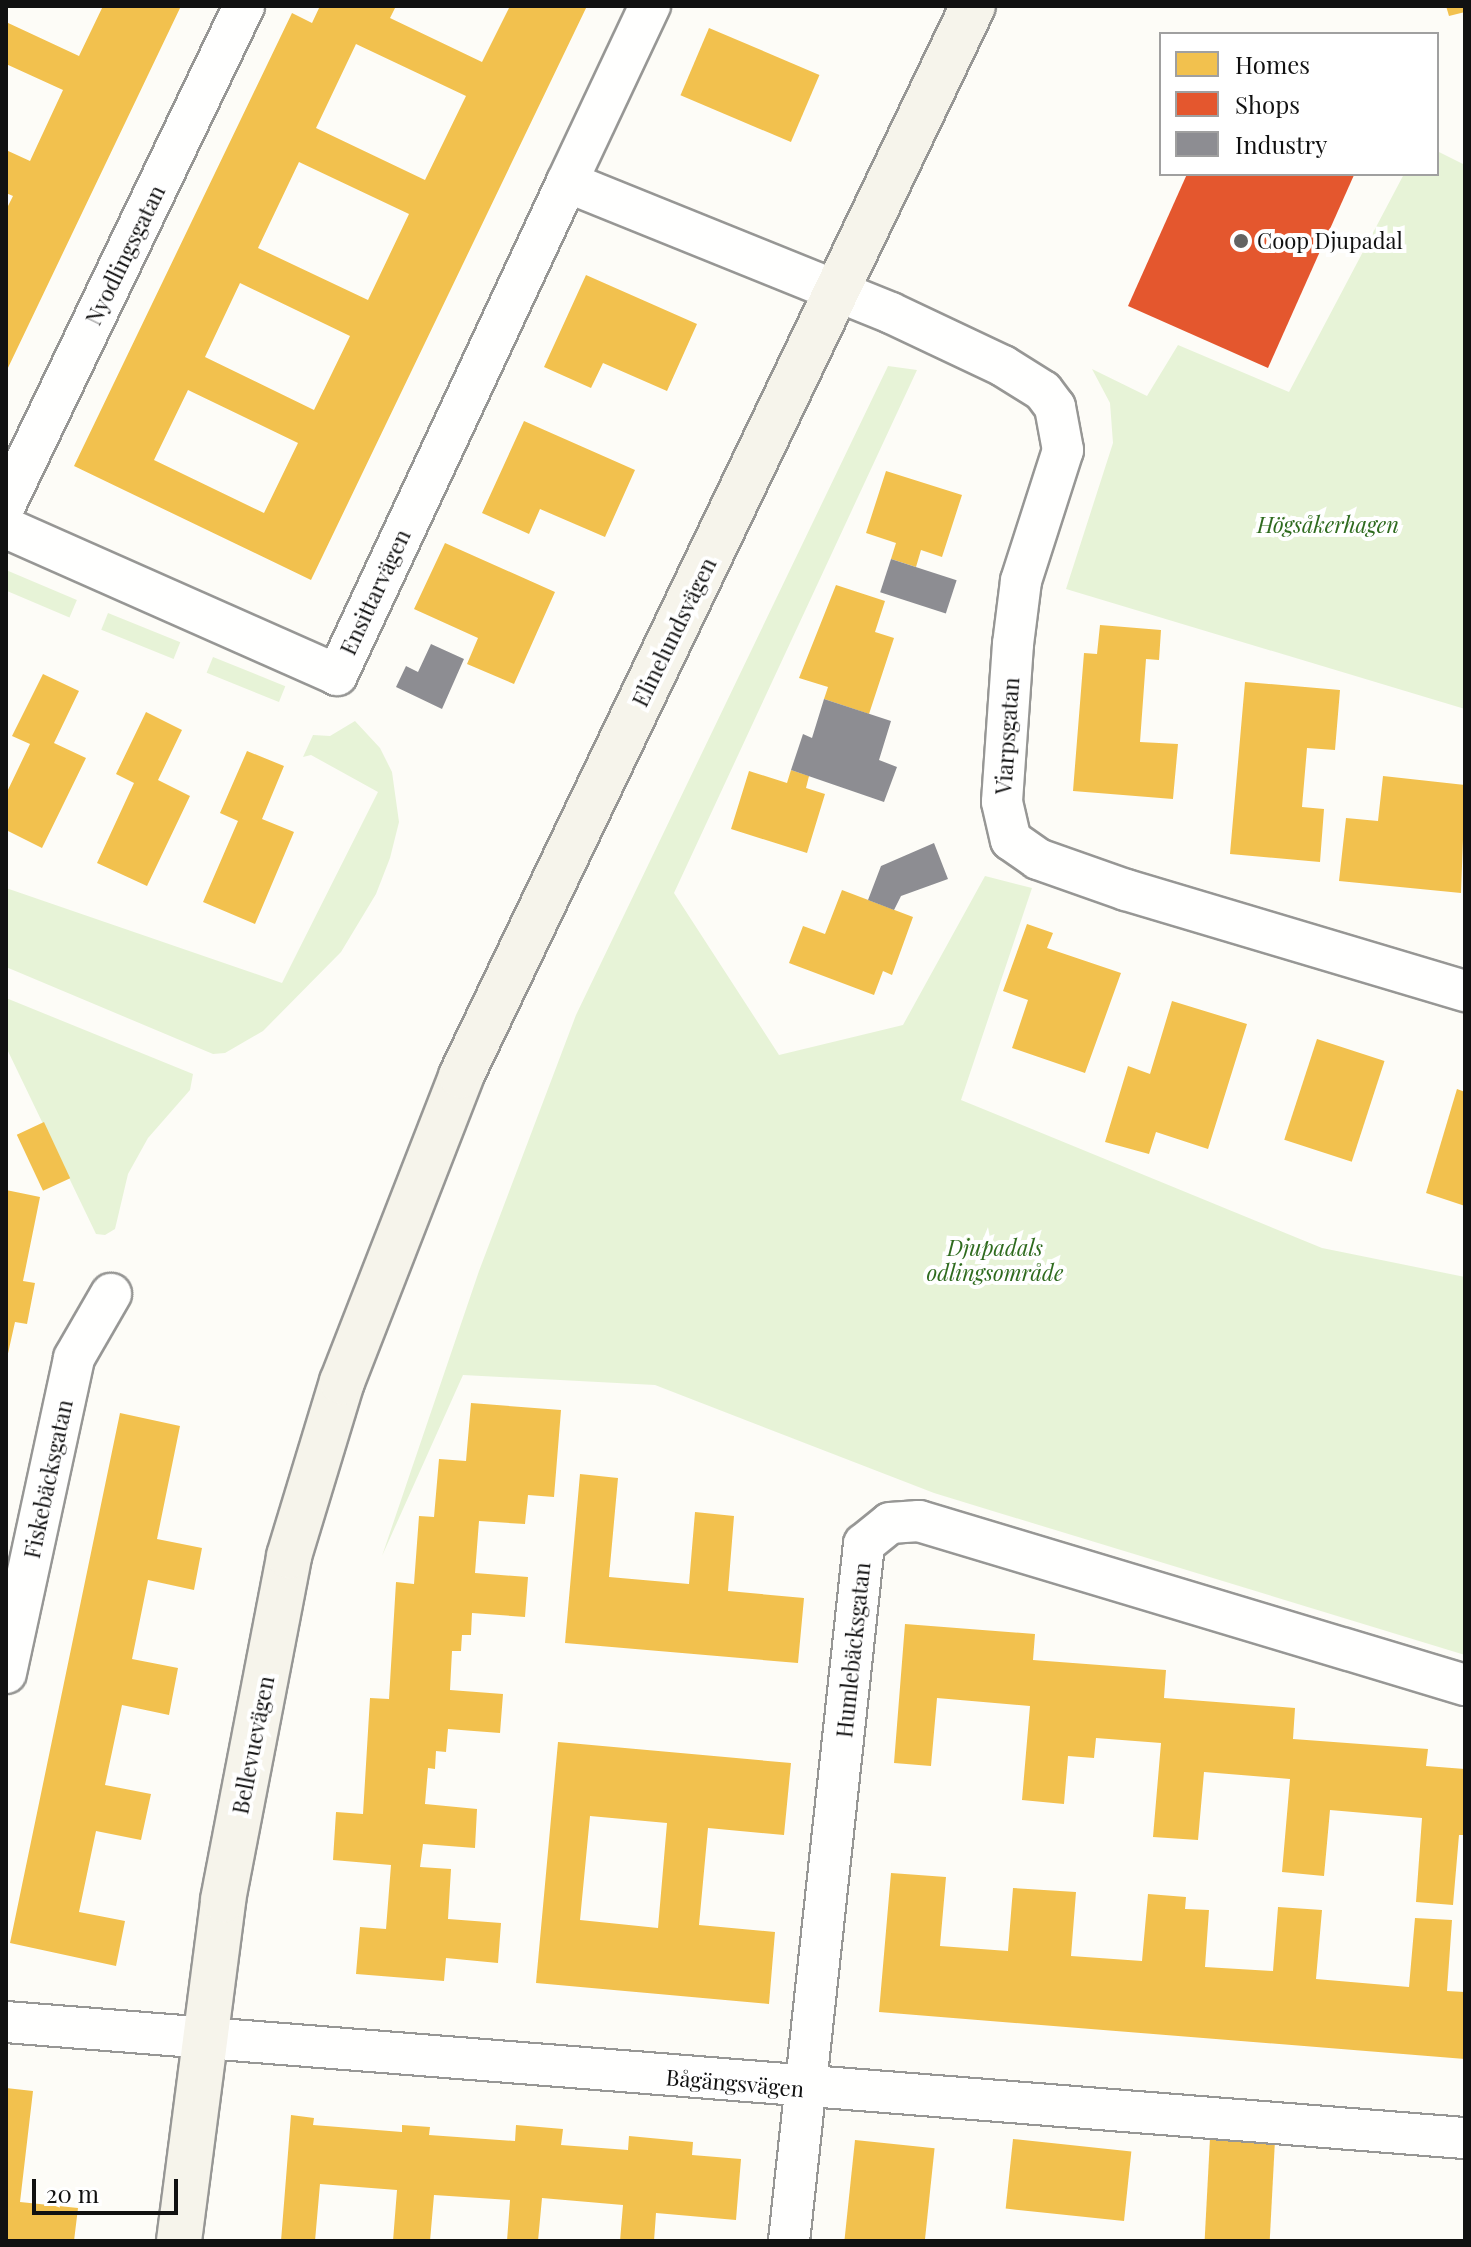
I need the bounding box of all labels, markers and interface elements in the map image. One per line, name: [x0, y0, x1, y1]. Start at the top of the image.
legend: [1159, 32, 1439, 176]
text: Homes: [1235, 48, 1310, 80]
text: Shops: [1235, 88, 1300, 120]
text: Industry: [1235, 128, 1327, 160]
street label: Nyodlingsgatan: [80, 181, 170, 329]
place label: Coop Djupadal: [1257, 228, 1403, 254]
marker: Coop Djupadal: [1232, 232, 1250, 250]
park label: Högsåkerhagen: [1257, 512, 1399, 538]
street label: Ensittarvägen: [334, 525, 416, 659]
street label: Elinelundsvägen: [627, 553, 721, 711]
street label: Viarpsgatan: [990, 677, 1024, 795]
park label: Djupadals odlingsområde: [927, 1234, 1063, 1286]
street label: Fiskebäcksgatan: [18, 1397, 78, 1561]
street label: Humlebäcksgatan: [831, 1561, 875, 1739]
street label: Bellevuevägen: [227, 1674, 279, 1816]
street label: Bågängsvägen: [665, 2064, 805, 2102]
scale bar: [36, 2163, 182, 2213]
text: 20 m: [46, 2177, 99, 2209]

